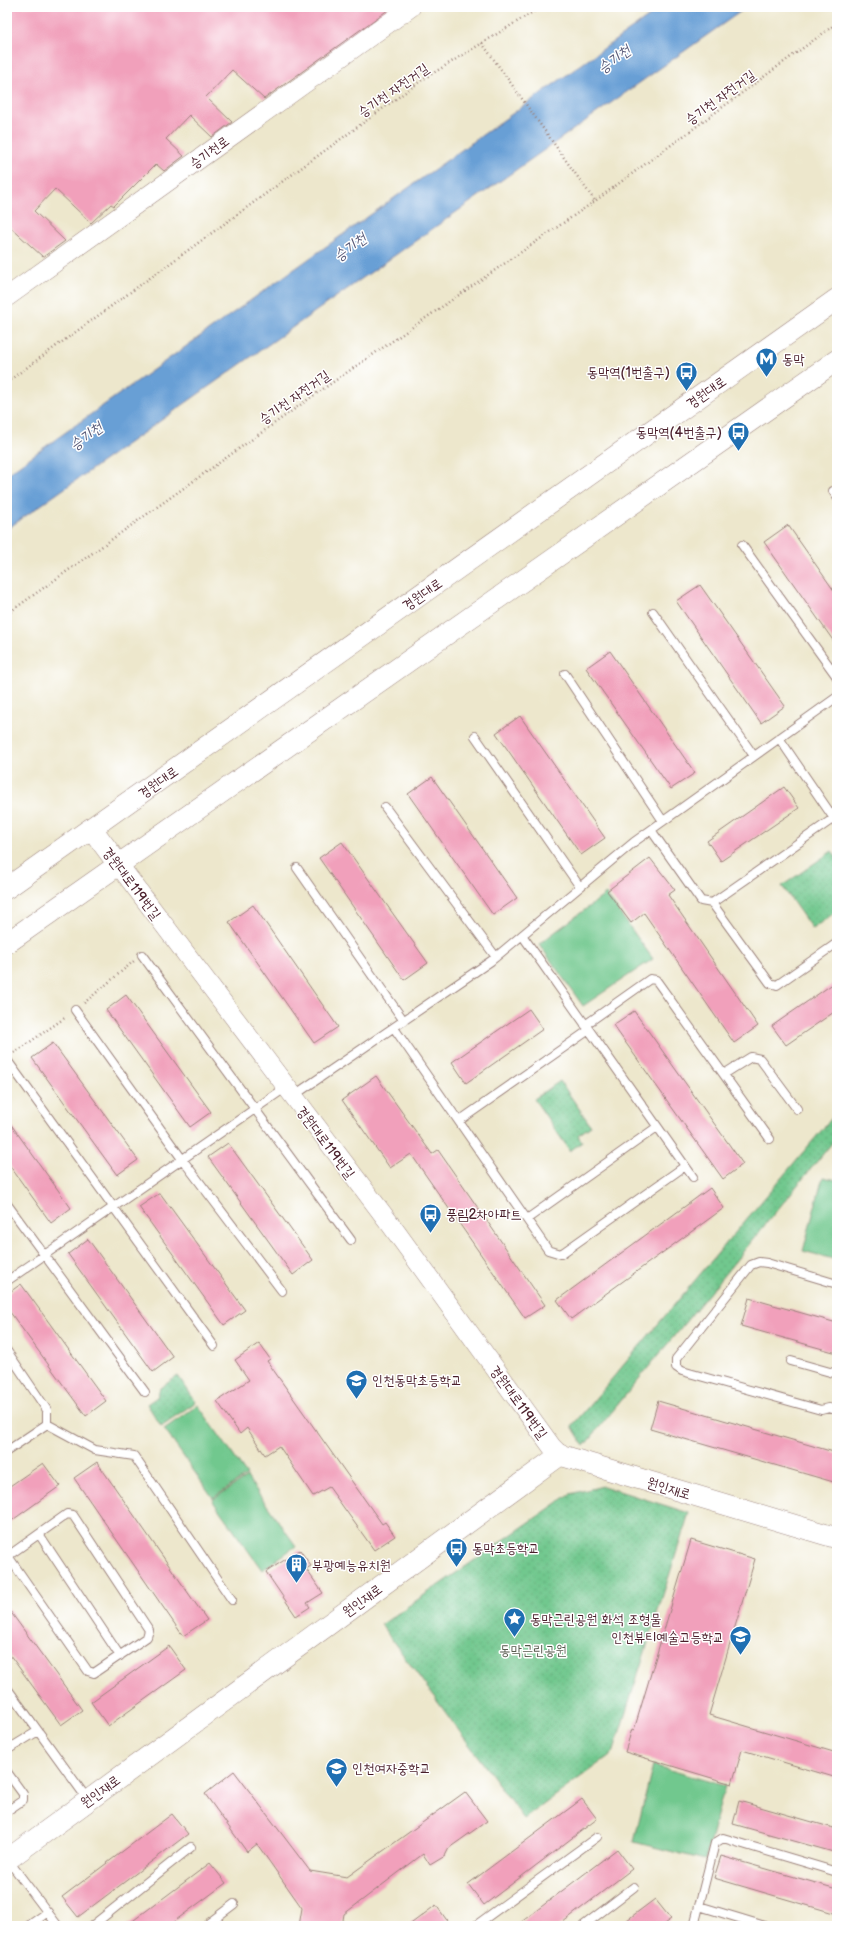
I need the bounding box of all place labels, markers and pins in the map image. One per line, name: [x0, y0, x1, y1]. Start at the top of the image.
metro station icon: 동막: [754, 346, 780, 379]
place label: 동막: [782, 351, 805, 368]
bus stop icon: 동막역(1번출구): [673, 359, 699, 392]
place label: 동막역(1번출구): [587, 364, 670, 381]
bus stop icon: 동막역(4번출구): [725, 419, 751, 452]
place label: 동막역(4번출구): [636, 424, 722, 441]
bus stop icon: 풍림2차아파트: [417, 1201, 443, 1234]
place label: 풍림2차아파트: [446, 1206, 522, 1223]
school or university icon: 인천동막초등학교: [343, 1367, 369, 1400]
place label: 인천동막초등학교: [372, 1372, 462, 1389]
bus stop icon: 동막초등학교: [444, 1535, 470, 1568]
place label: 동막초등학교: [472, 1540, 540, 1557]
building icon: 부광예능유치원: [283, 1552, 309, 1585]
place label: 부광예능유치원: [312, 1557, 391, 1574]
place icon: 동막근린공원 화석 조형물: [502, 1606, 528, 1639]
place label: 동막근린공원 화석 조형물: [530, 1611, 661, 1628]
school or university icon: 인천뷰티예술고등학교: [727, 1624, 753, 1657]
place label: 인천뷰티예술고등학교: [611, 1629, 724, 1646]
school or university icon: 인천여자중학교: [323, 1755, 349, 1788]
place label: 인천여자중학교: [352, 1760, 431, 1777]

